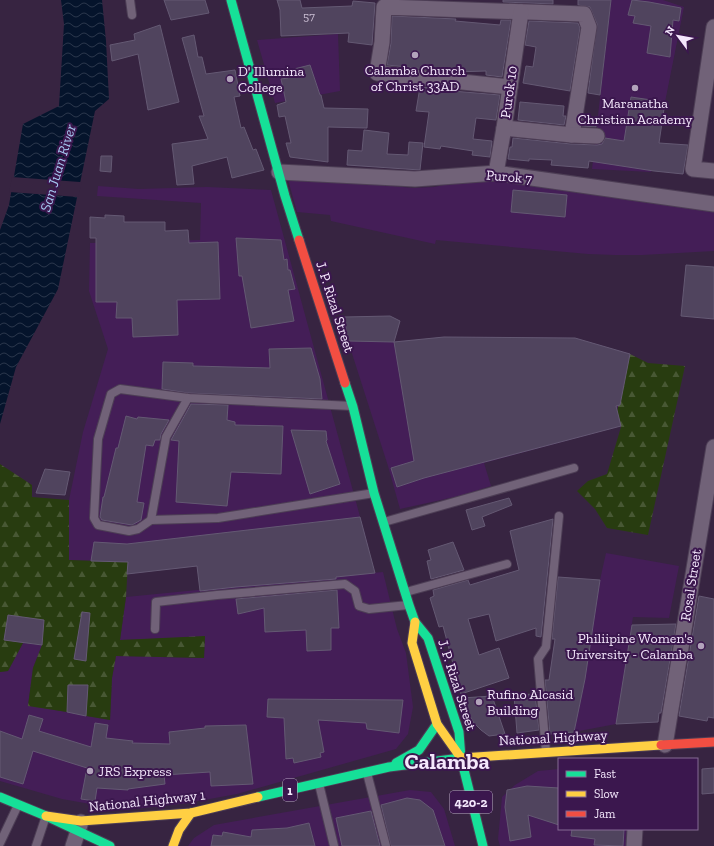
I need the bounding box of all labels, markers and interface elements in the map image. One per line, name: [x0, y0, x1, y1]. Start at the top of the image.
house number: 57: [303, 9, 315, 23]
north arrow: [658, 16, 698, 56]
text: N: [662, 23, 678, 38]
marker: Calamba Church of Christ 33AD: [410, 50, 420, 60]
place label: Calamba Church of Christ 33AD: [365, 62, 466, 95]
place label: D' Illumina College: [238, 63, 305, 96]
street label: Purok 10: [497, 65, 521, 119]
marker: D' Illumina College: [225, 74, 235, 84]
marker: Maranatha Christian Academy: [630, 83, 640, 93]
place label: Maranatha Christian Academy: [578, 95, 693, 128]
water label: San Juan River: [36, 121, 80, 214]
street label: Purok 7: [485, 167, 533, 188]
street label: J. P. Rizal Street: [312, 259, 358, 355]
street label: Rosal Street: [677, 547, 705, 622]
place label: Philiipine Women's University - Calamba: [566, 630, 693, 663]
street label: J. P. Rizal Street: [434, 637, 480, 733]
marker: Philiipine Women's University - Calamba: [696, 641, 706, 651]
place label: Rufino Alcasid Building: [487, 686, 573, 719]
marker: Rufino Alcasid Building: [474, 697, 484, 707]
street label: National Highway: [498, 727, 609, 749]
district label: Calamba: [404, 748, 490, 775]
legend: [558, 758, 698, 830]
place label: JRS Express: [98, 763, 172, 780]
marker: JRS Express: [85, 766, 95, 776]
text: Fast: [594, 767, 617, 781]
road number: 1: [283, 779, 297, 801]
street label: National Highway 1: [88, 786, 207, 816]
text: Slow: [594, 787, 620, 801]
road number: 420-2: [450, 791, 492, 813]
text: Jam: [594, 807, 616, 821]

